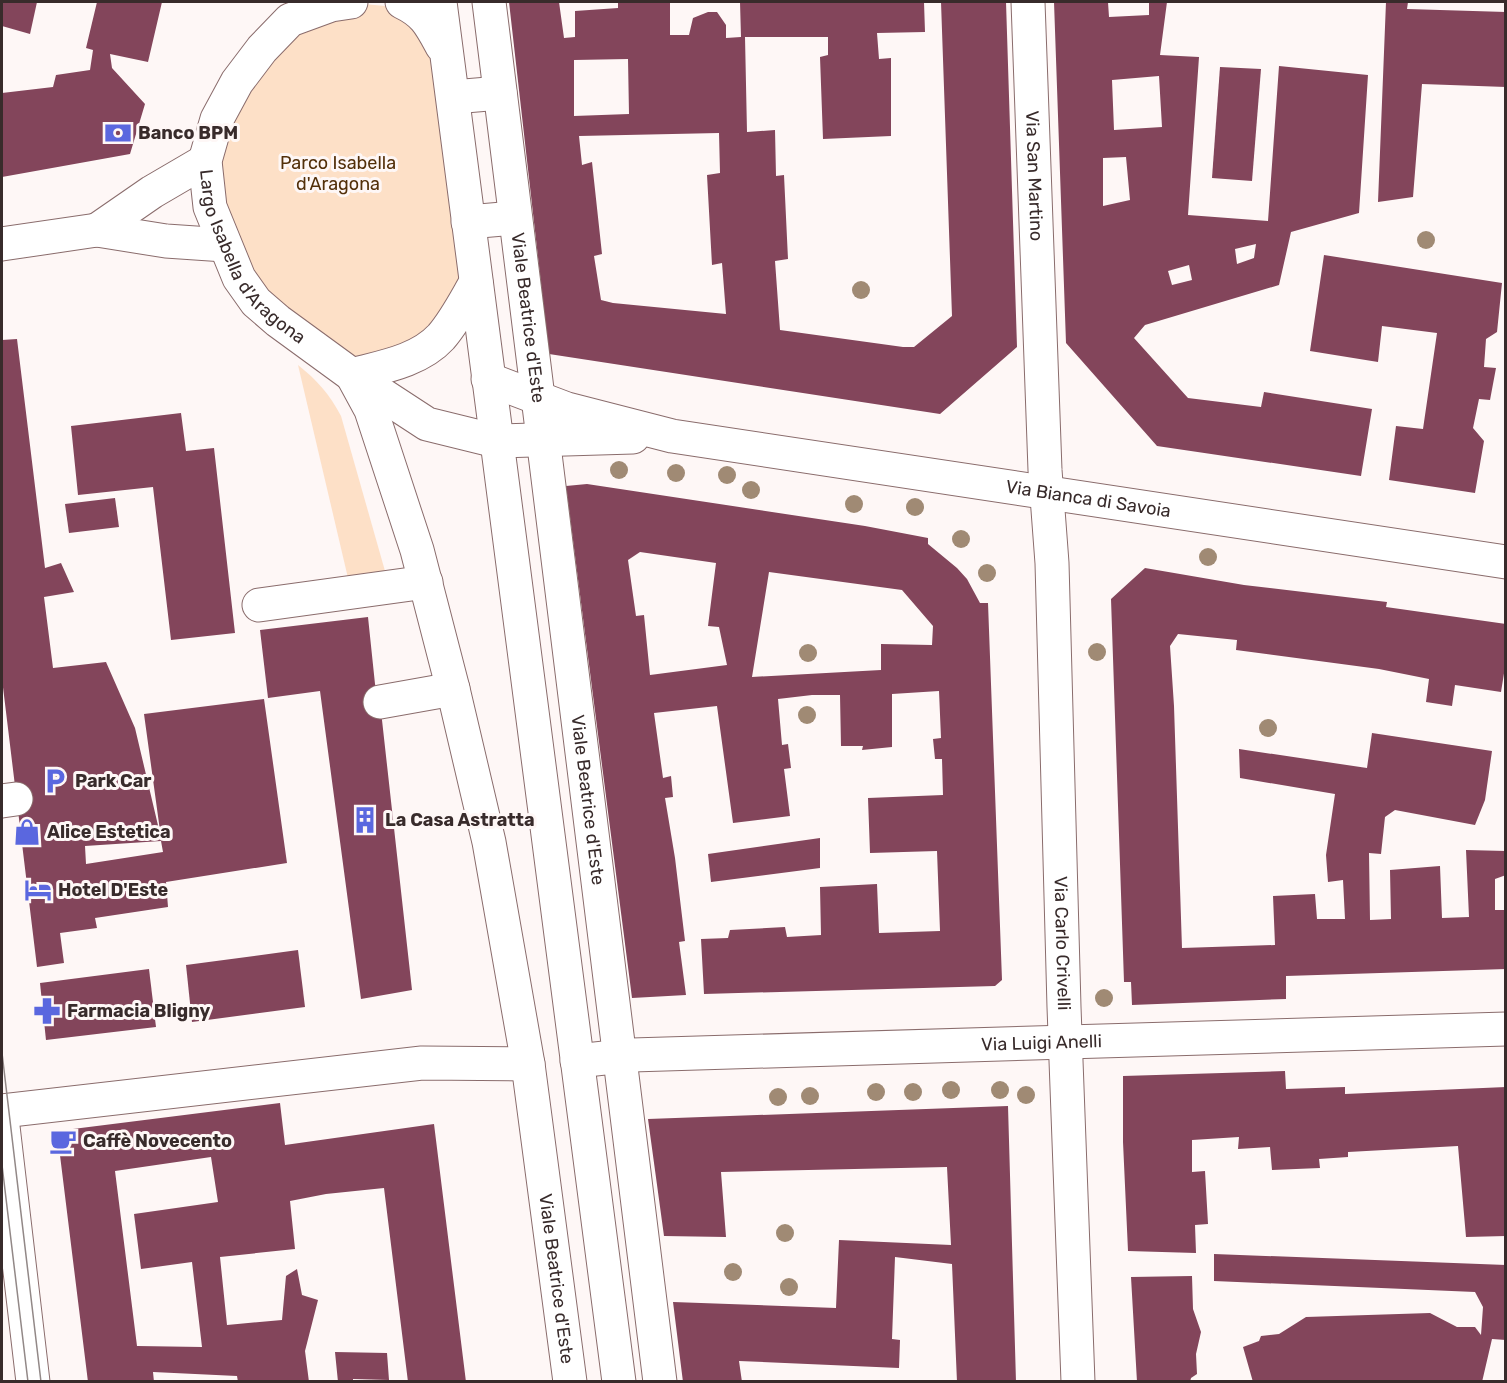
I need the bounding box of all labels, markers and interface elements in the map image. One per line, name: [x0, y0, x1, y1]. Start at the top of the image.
street label: Via San Martino: [1021, 110, 1048, 242]
bank icon: Banco BPM: [103, 118, 133, 148]
place label: Banco BPM: [138, 122, 238, 144]
park label: Parco Isabella d'Aragona: [280, 152, 396, 195]
street label: Largo Isabella d'Aragona: [195, 168, 310, 348]
street label: Viale Beatrice d'Este: [507, 231, 550, 404]
street label: Via Bianca di Savoia: [1004, 476, 1172, 522]
street label: Viale Beatrice d'Este: [566, 713, 609, 886]
parking icon: Park Car: [40, 766, 70, 796]
place label: Park Car: [75, 770, 151, 792]
building icon: La Casa Astratta: [350, 805, 380, 835]
place label: La Casa Astratta: [385, 809, 535, 831]
shop icon: Alice Estetica: [12, 817, 42, 847]
place label: Alice Estetica: [47, 821, 171, 843]
hotel icon: Hotel D'Este: [23, 875, 53, 905]
street label: Via Carlo Crivelli: [1049, 876, 1075, 1011]
place label: Hotel D'Este: [58, 879, 169, 901]
pharmacy icon: Farmacia Bligny: [32, 996, 62, 1026]
place label: Farmacia Bligny: [67, 1000, 210, 1022]
street label: Via Luigi Anelli: [981, 1030, 1102, 1056]
cafe icon: Caffè Novecento: [48, 1126, 78, 1156]
place label: Caffè Novecento: [83, 1130, 232, 1152]
street label: Viale Beatrice d'Este: [534, 1192, 579, 1365]

